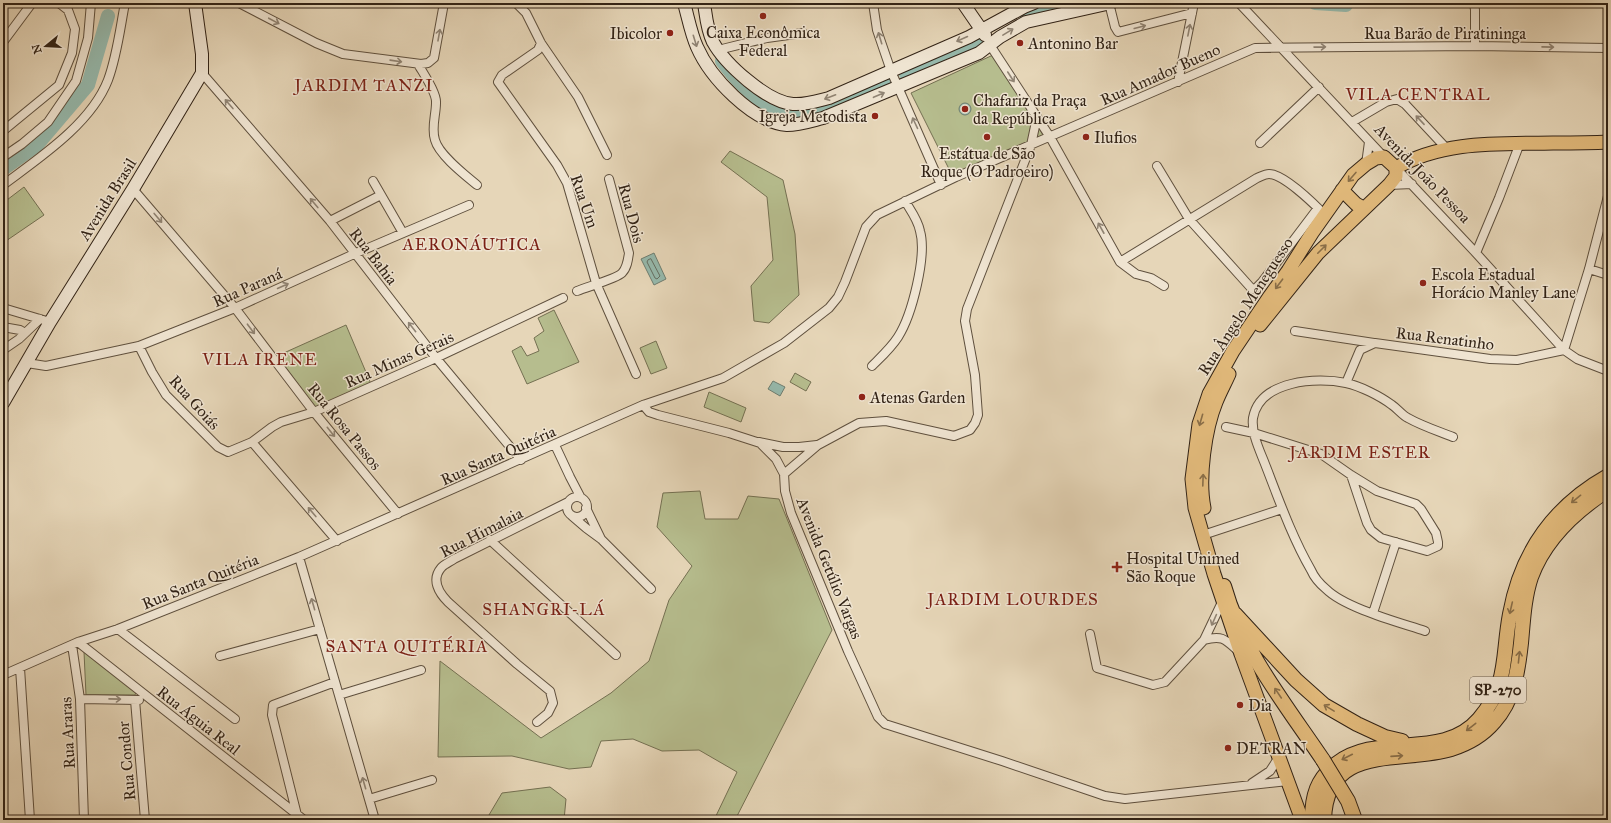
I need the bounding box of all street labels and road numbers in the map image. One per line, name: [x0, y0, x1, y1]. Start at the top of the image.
street label: Rua Barão de Piratininga: [1364, 24, 1526, 44]
street label: Rua Amador Bueno: [1097, 40, 1223, 109]
street label: Avenida João Pessoa: [1369, 119, 1475, 228]
street label: Avenida Brasil: [74, 154, 141, 245]
street label: Rua Um: [567, 172, 603, 231]
street label: Rua Dois: [614, 181, 649, 245]
street label: Rua Bahia: [345, 224, 402, 289]
street label: Rua Ângelo Meneguesso: [1193, 233, 1298, 379]
street label: Rua Paraná: [210, 264, 285, 311]
street label: Rua Renatinho: [1395, 323, 1495, 354]
street label: Rua Minas Gerais: [342, 327, 457, 392]
street label: Rua Goiás: [165, 371, 224, 434]
street label: Rua Rosa Passos: [304, 379, 386, 474]
street label: Rua Santa Quitéria: [438, 421, 559, 489]
street label: Avenida Getúlio Vargas: [791, 494, 867, 642]
street label: Rua Himalaia: [437, 503, 526, 561]
street label: Rua Santa Quitéria: [139, 549, 261, 613]
road number: SP-270: [1470, 677, 1526, 703]
street label: Rua Águia Real: [153, 681, 245, 760]
street label: Rua Araras: [56, 696, 79, 769]
street label: Rua Condor: [114, 720, 139, 802]

